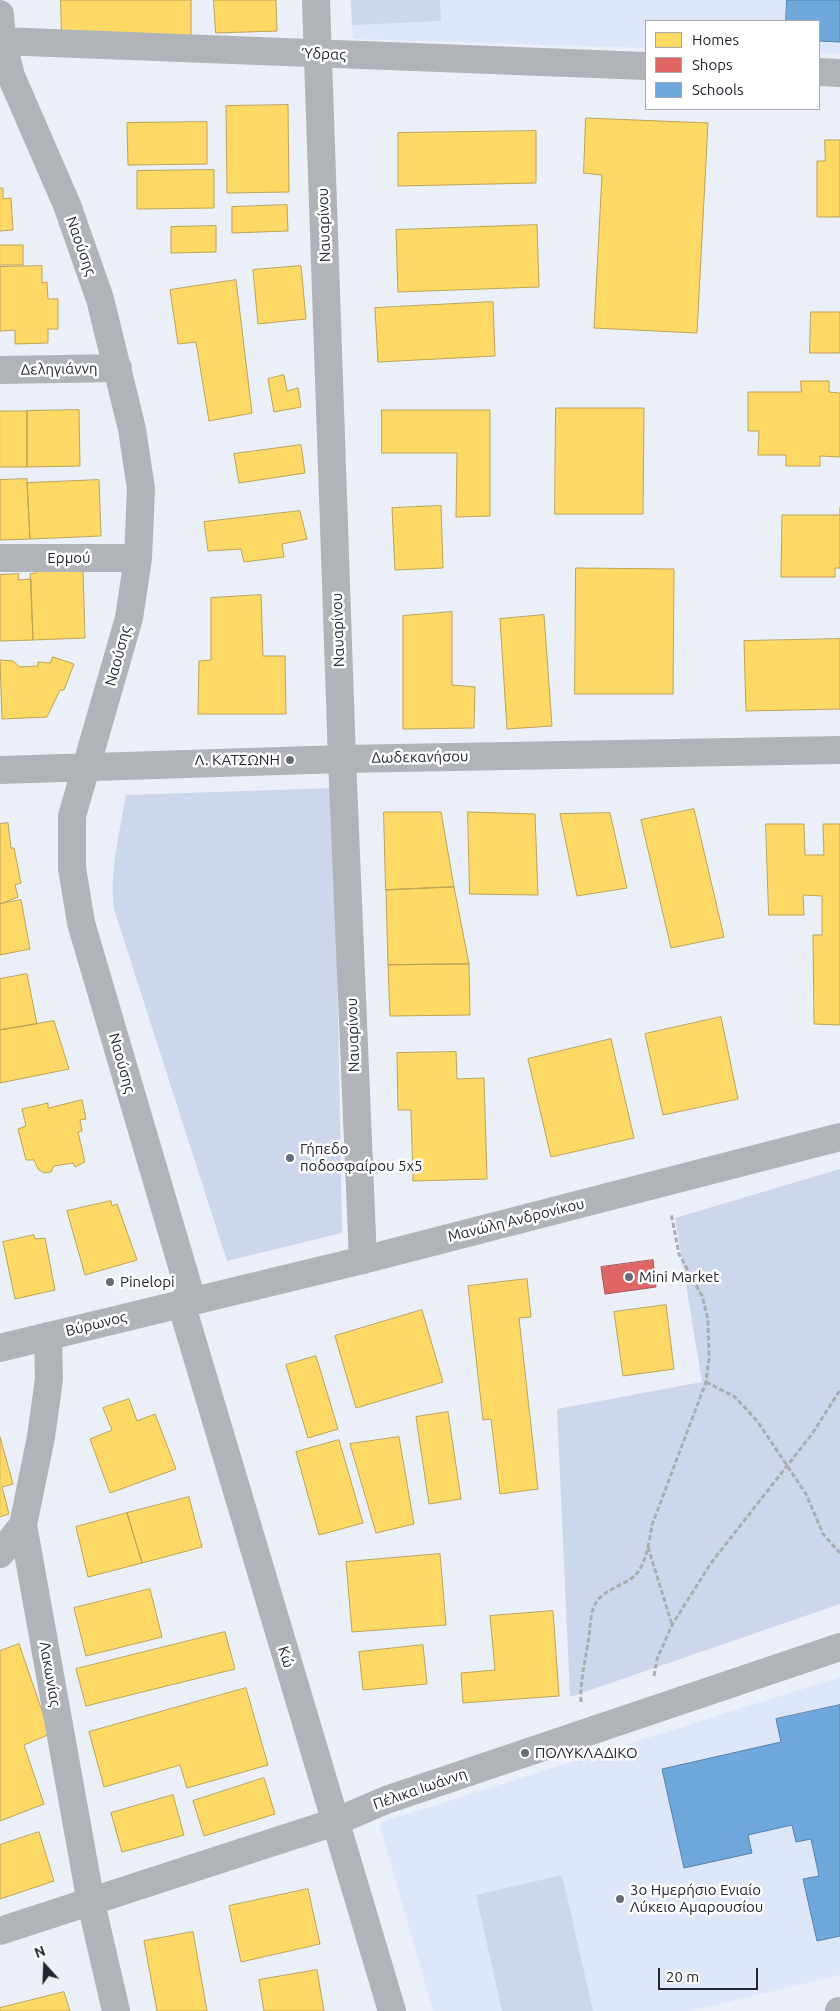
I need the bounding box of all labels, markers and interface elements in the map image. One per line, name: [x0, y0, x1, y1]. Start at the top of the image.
legend: [645, 20, 820, 110]
text: Homes: [692, 31, 739, 48]
street label: Ύδρας: [302, 44, 346, 64]
text: Shops: [692, 56, 733, 73]
text: Schools: [692, 81, 743, 98]
street label: Ναυαρίνου: [314, 187, 334, 263]
street label: Ναούσης: [62, 214, 100, 278]
street label: Δεληγιάννη: [20, 359, 98, 379]
street label: Ερμού: [47, 549, 91, 567]
street label: Ναυαρίνου: [328, 592, 348, 668]
street label: Ναούσης: [101, 624, 135, 688]
street label: Δωδεκανήσου: [371, 747, 469, 767]
place label: Λ. ΚΑΤΣΩΝΗ: [195, 751, 280, 769]
marker: Λ. ΚΑΤΣΩΝΗ: [284, 754, 296, 766]
street label: Ναυαρίνου: [343, 997, 363, 1073]
street label: Ναούσης: [105, 1031, 139, 1095]
place label: Γήπεδο ποδοσφαίρου 5x5: [300, 1140, 423, 1175]
marker: Γήπεδο ποδοσφαίρου 5x5: [284, 1152, 296, 1164]
street label: Μανώλη Ανδρονίκου: [446, 1194, 586, 1246]
place label: Mini Market: [639, 1268, 719, 1286]
marker: Mini Market: [623, 1271, 635, 1283]
place label: Pinelopi: [120, 1273, 175, 1291]
marker: Pinelopi: [104, 1276, 116, 1288]
street label: Βύρωνος: [64, 1308, 128, 1340]
street label: Λακωνίας: [35, 1640, 65, 1708]
street label: Κώ: [274, 1644, 298, 1670]
place label: ΠΟΛΥΚΛΑΔΙΚΟ: [535, 1744, 638, 1762]
marker: ΠΟΛΥΚΛΑΔΙΚΟ: [519, 1747, 531, 1759]
street label: Πέλικα Ιωάννη: [371, 1765, 469, 1813]
place label: 3ο Ημερήσιο Ενιαίο Λύκειο Αμαρουσίου: [630, 1881, 763, 1916]
marker: 3ο Ημερήσιο Ενιαίο Λύκειο Αμαρουσίου: [614, 1893, 626, 1905]
north arrow: [20, 1941, 70, 1991]
text: N: [32, 1943, 48, 1961]
scale bar: [660, 1958, 760, 1990]
text: 20 m: [666, 1968, 699, 1985]

